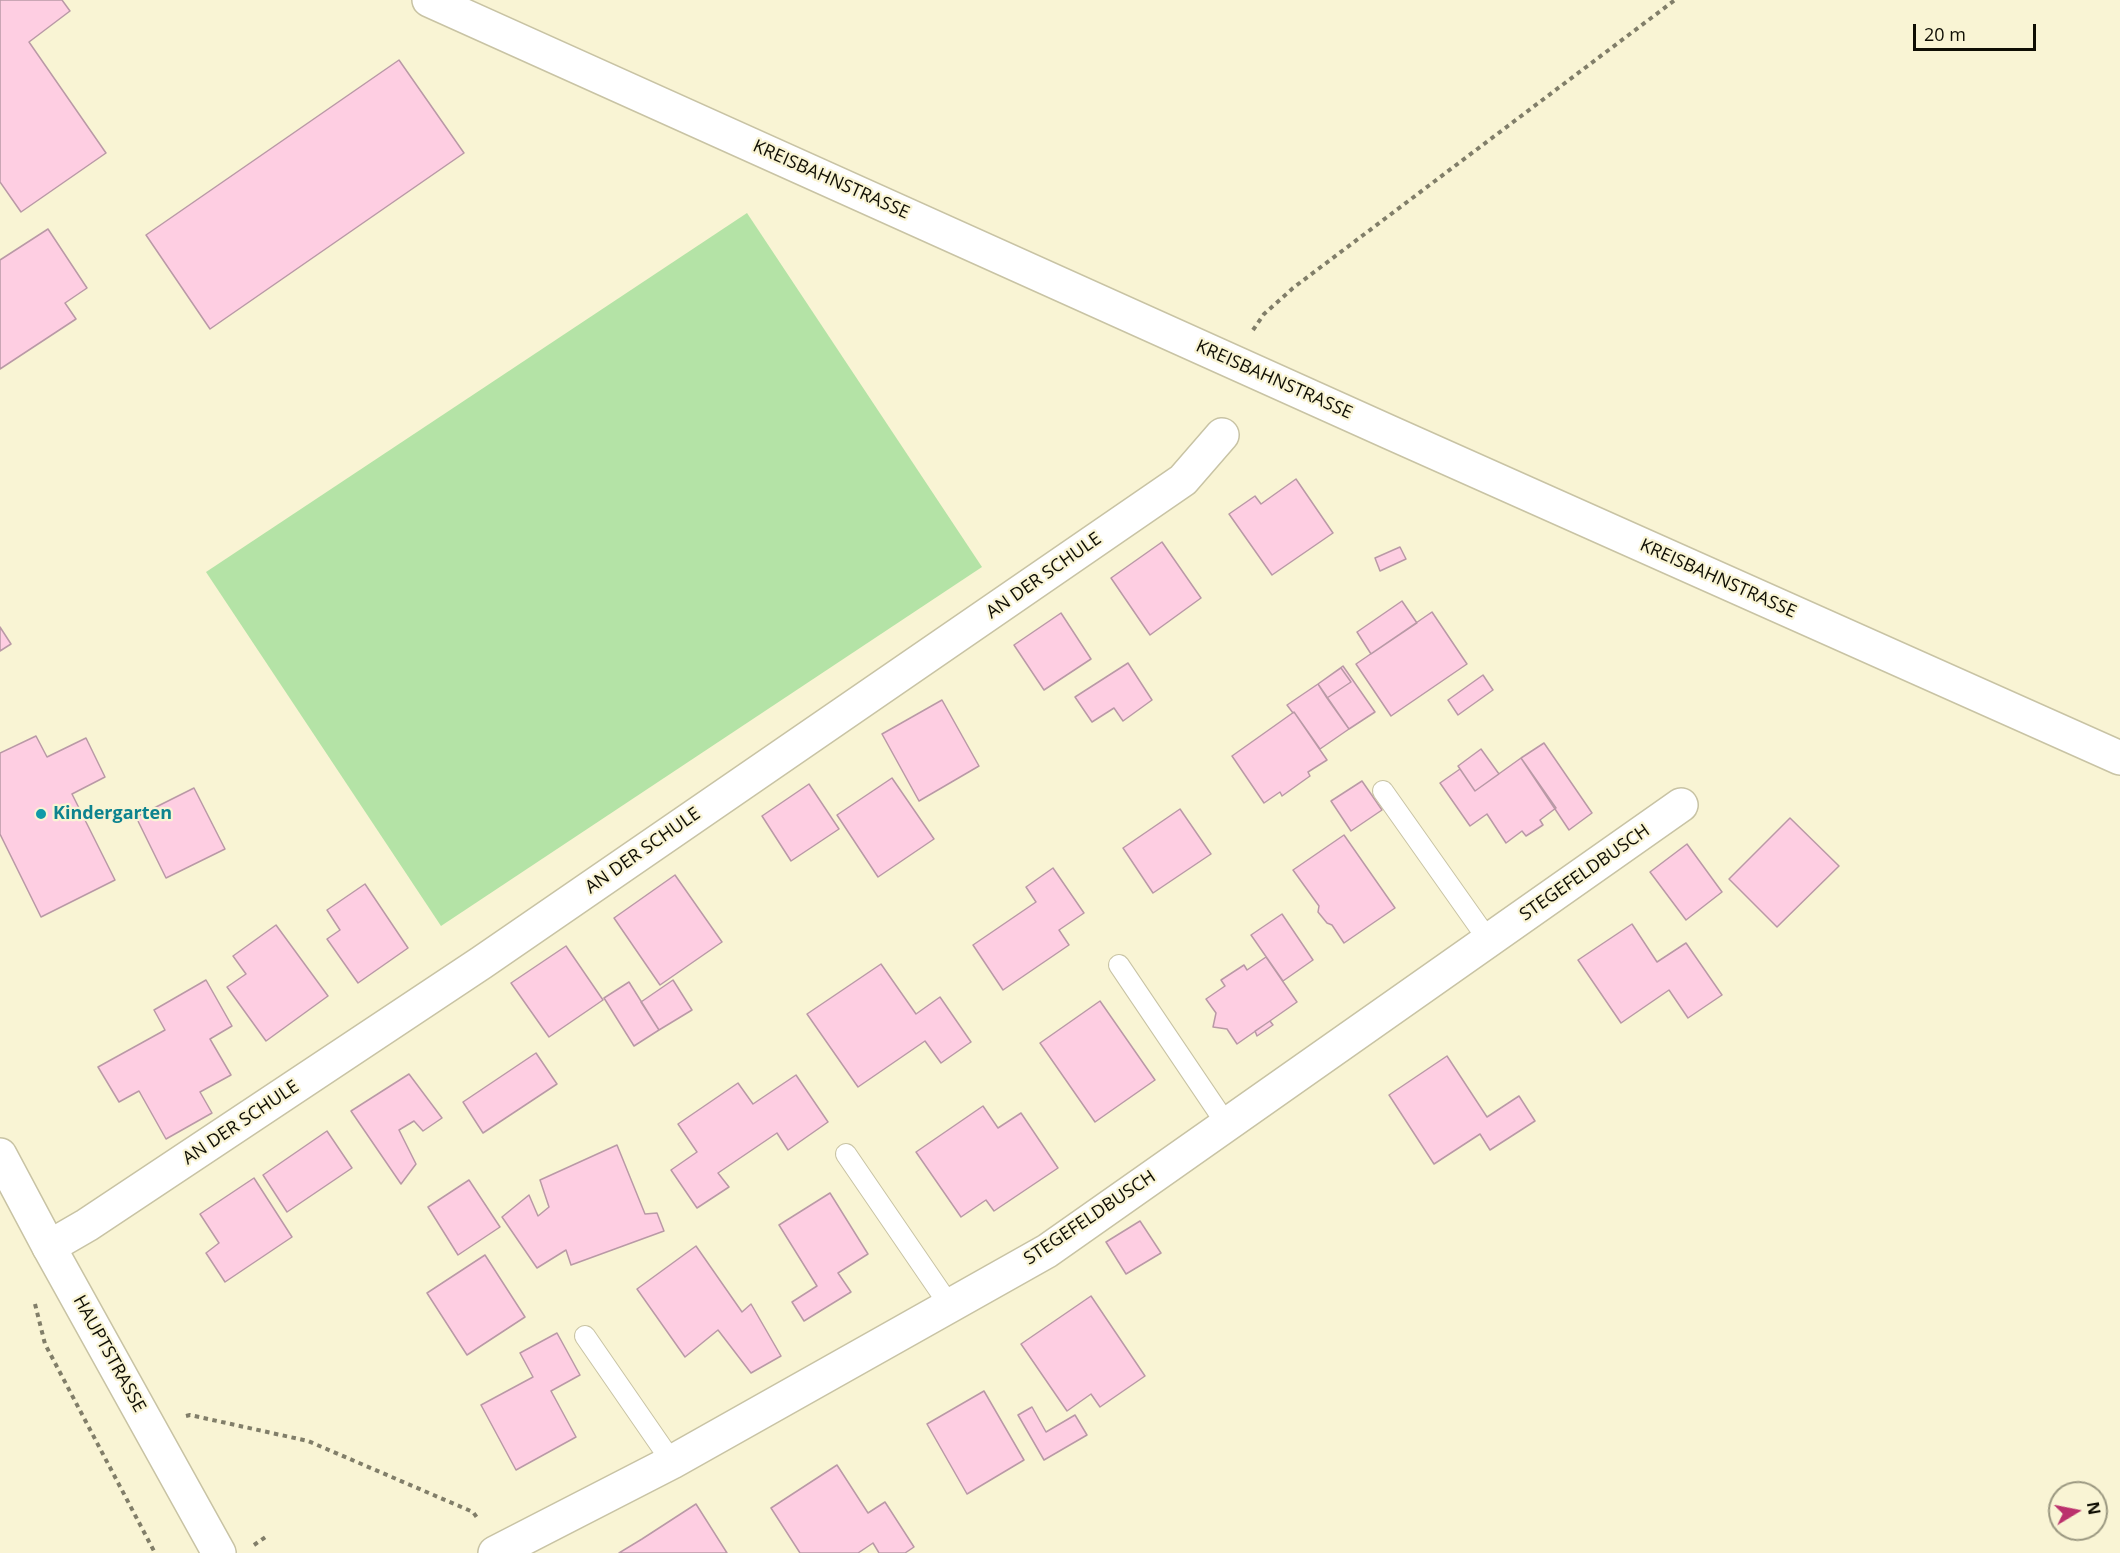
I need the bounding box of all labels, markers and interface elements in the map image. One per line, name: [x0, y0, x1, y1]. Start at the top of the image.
scale bar: [1916, 12, 2039, 50]
text: 20 m: [1924, 22, 1966, 46]
street label: KREISBAHNSTRASSE: [749, 136, 913, 224]
street label: KREISBAHNSTRASSE: [1192, 336, 1356, 424]
street label: AN DER SCHULE: [982, 528, 1106, 624]
street label: KREISBAHNSTRASSE: [1636, 535, 1800, 623]
place label: Kindergarten: [53, 803, 172, 825]
street label: AN DER SCHULE: [581, 803, 705, 899]
marker: Kindergarten: [34, 807, 48, 821]
street label: STEGEFELDBUSCH: [1516, 820, 1654, 926]
street label: AN DER SCHULE: [179, 1076, 303, 1170]
street label: STEGEFELDBUSCH: [1020, 1166, 1160, 1270]
street label: HAUPTSTRASSE: [68, 1292, 150, 1416]
north arrow: [2048, 1481, 2108, 1541]
text: N: [2082, 1500, 2106, 1517]

